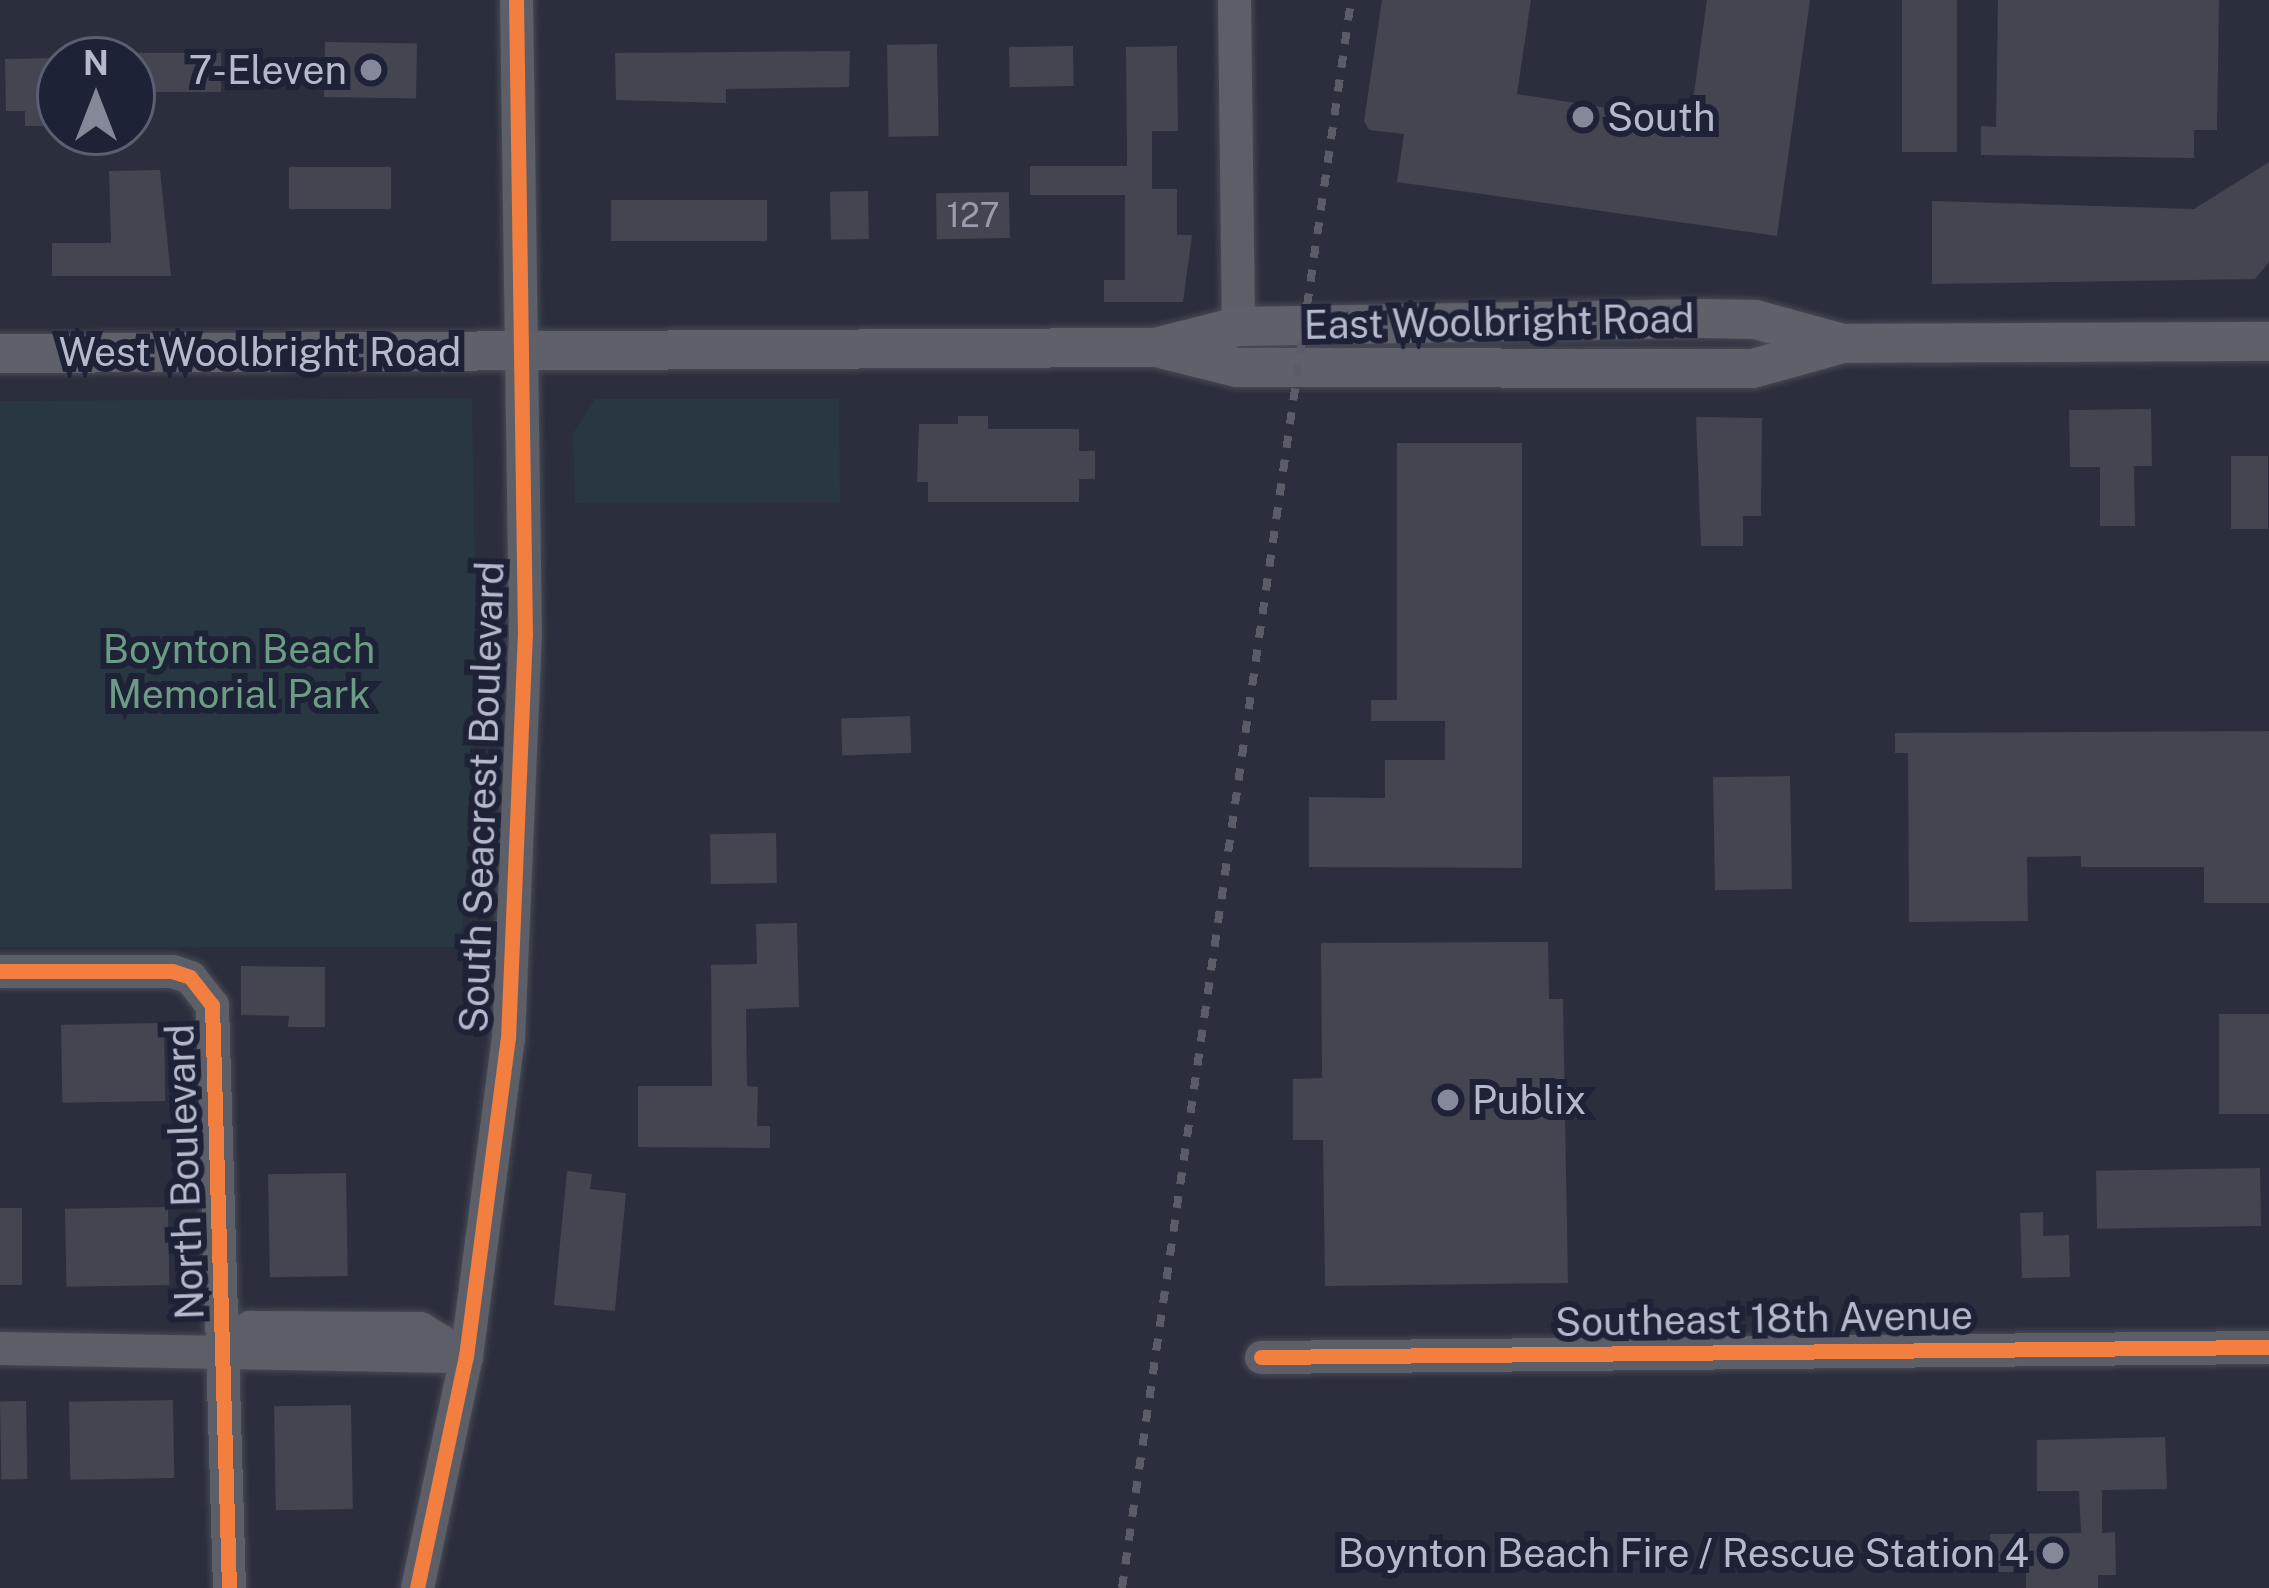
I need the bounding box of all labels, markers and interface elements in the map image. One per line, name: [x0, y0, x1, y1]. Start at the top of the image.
north arrow: [36, 36, 156, 156]
text: N: [83, 44, 109, 82]
place label: 7-Eleven: [189, 47, 347, 93]
marker: 7-Eleven: [358, 57, 384, 83]
place label: South: [1607, 94, 1715, 140]
marker: South: [1570, 104, 1596, 130]
house number: 127: [947, 196, 999, 236]
street label: East Woolbright Road: [1303, 295, 1695, 349]
street label: West Woolbright Road: [58, 329, 462, 375]
street label: South Seacrest Boulevard: [450, 560, 514, 1034]
park label: Boynton Beach Memorial Park: [103, 627, 375, 718]
street label: North Boulevard: [156, 1023, 214, 1321]
place label: Publix: [1472, 1077, 1586, 1123]
marker: Publix: [1435, 1087, 1461, 1113]
street label: Southeast 18th Avenue: [1555, 1292, 1973, 1346]
place label: Boynton Beach Fire / Rescue Station 4: [1337, 1530, 2029, 1576]
marker: Boynton Beach Fire / Rescue Station 4: [2040, 1540, 2066, 1566]

